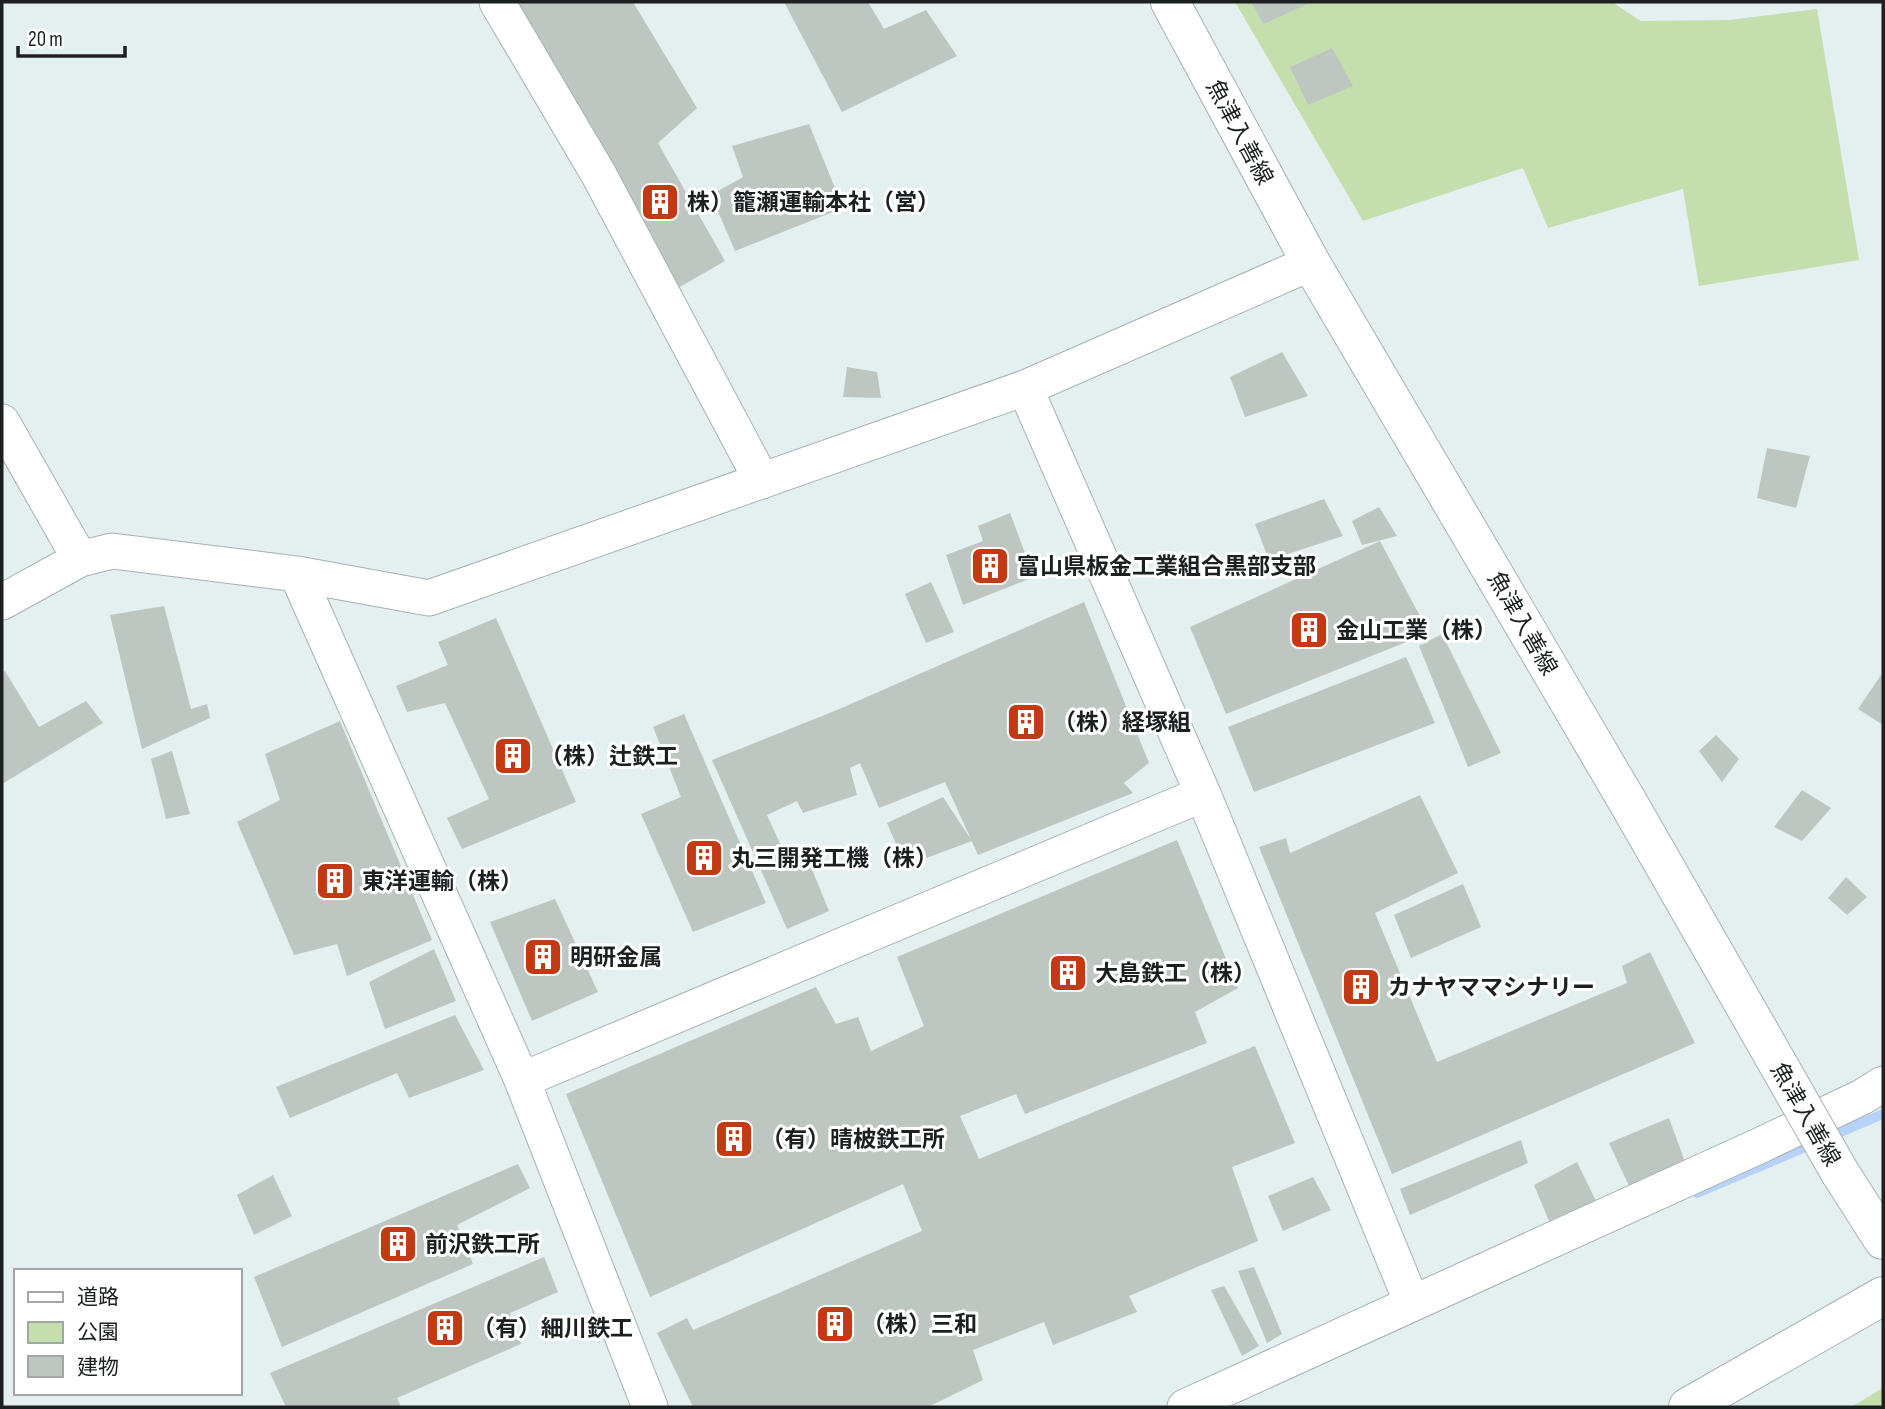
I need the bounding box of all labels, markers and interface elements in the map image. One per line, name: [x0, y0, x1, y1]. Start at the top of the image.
scale bar: [18, 14, 124, 58]
text: 20 m: [28, 27, 63, 52]
street label: 魚津入善線: [1200, 75, 1278, 190]
building icon: 株）籠瀬運輸本社（営）: [639, 181, 681, 223]
place label: 株）籠瀬運輸本社（営）: [687, 189, 940, 217]
building icon: 富山県板金工業組合黒部支部: [969, 545, 1011, 587]
place label: 富山県板金工業組合黒部支部: [1017, 553, 1316, 581]
street label: 魚津入善線: [1481, 567, 1563, 680]
building icon: 金山工業（株）: [1288, 609, 1330, 651]
place label: 金山工業（株）: [1336, 617, 1497, 645]
building icon: （株）経塚組: [1005, 701, 1047, 743]
place label: （株）経塚組: [1053, 709, 1191, 737]
building icon: （株）辻鉄工: [492, 735, 534, 777]
place label: （株）辻鉄工: [540, 743, 678, 771]
building icon: 丸三開発工機（株）: [683, 837, 725, 879]
place label: 丸三開発工機（株）: [731, 845, 938, 873]
building icon: 東洋運輸（株）: [314, 860, 356, 902]
place label: 東洋運輸（株）: [362, 868, 523, 896]
building icon: 明研金属: [522, 936, 564, 978]
place label: 明研金属: [570, 944, 662, 972]
building icon: 大島鉄工（株）: [1047, 952, 1089, 994]
place label: 大島鉄工（株）: [1095, 960, 1256, 988]
building icon: カナヤママシナリー: [1340, 966, 1382, 1008]
place label: カナヤママシナリー: [1388, 974, 1595, 1002]
street label: 魚津入善線: [1764, 1058, 1846, 1171]
building icon: （有）晴柀鉄工所: [713, 1118, 755, 1160]
place label: （有）晴柀鉄工所: [761, 1126, 945, 1154]
building icon: 前沢鉄工所: [377, 1223, 419, 1265]
place label: 前沢鉄工所: [425, 1231, 540, 1259]
legend: [14, 1269, 242, 1395]
text: 道路: [77, 1285, 119, 1310]
building icon: （株）三和: [814, 1303, 856, 1345]
building icon: （有）細川鉄工: [424, 1307, 466, 1349]
place label: （株）三和: [862, 1311, 977, 1339]
place label: （有）細川鉄工: [472, 1315, 633, 1343]
text: 公園: [77, 1320, 119, 1345]
text: 建物: [77, 1355, 119, 1380]

